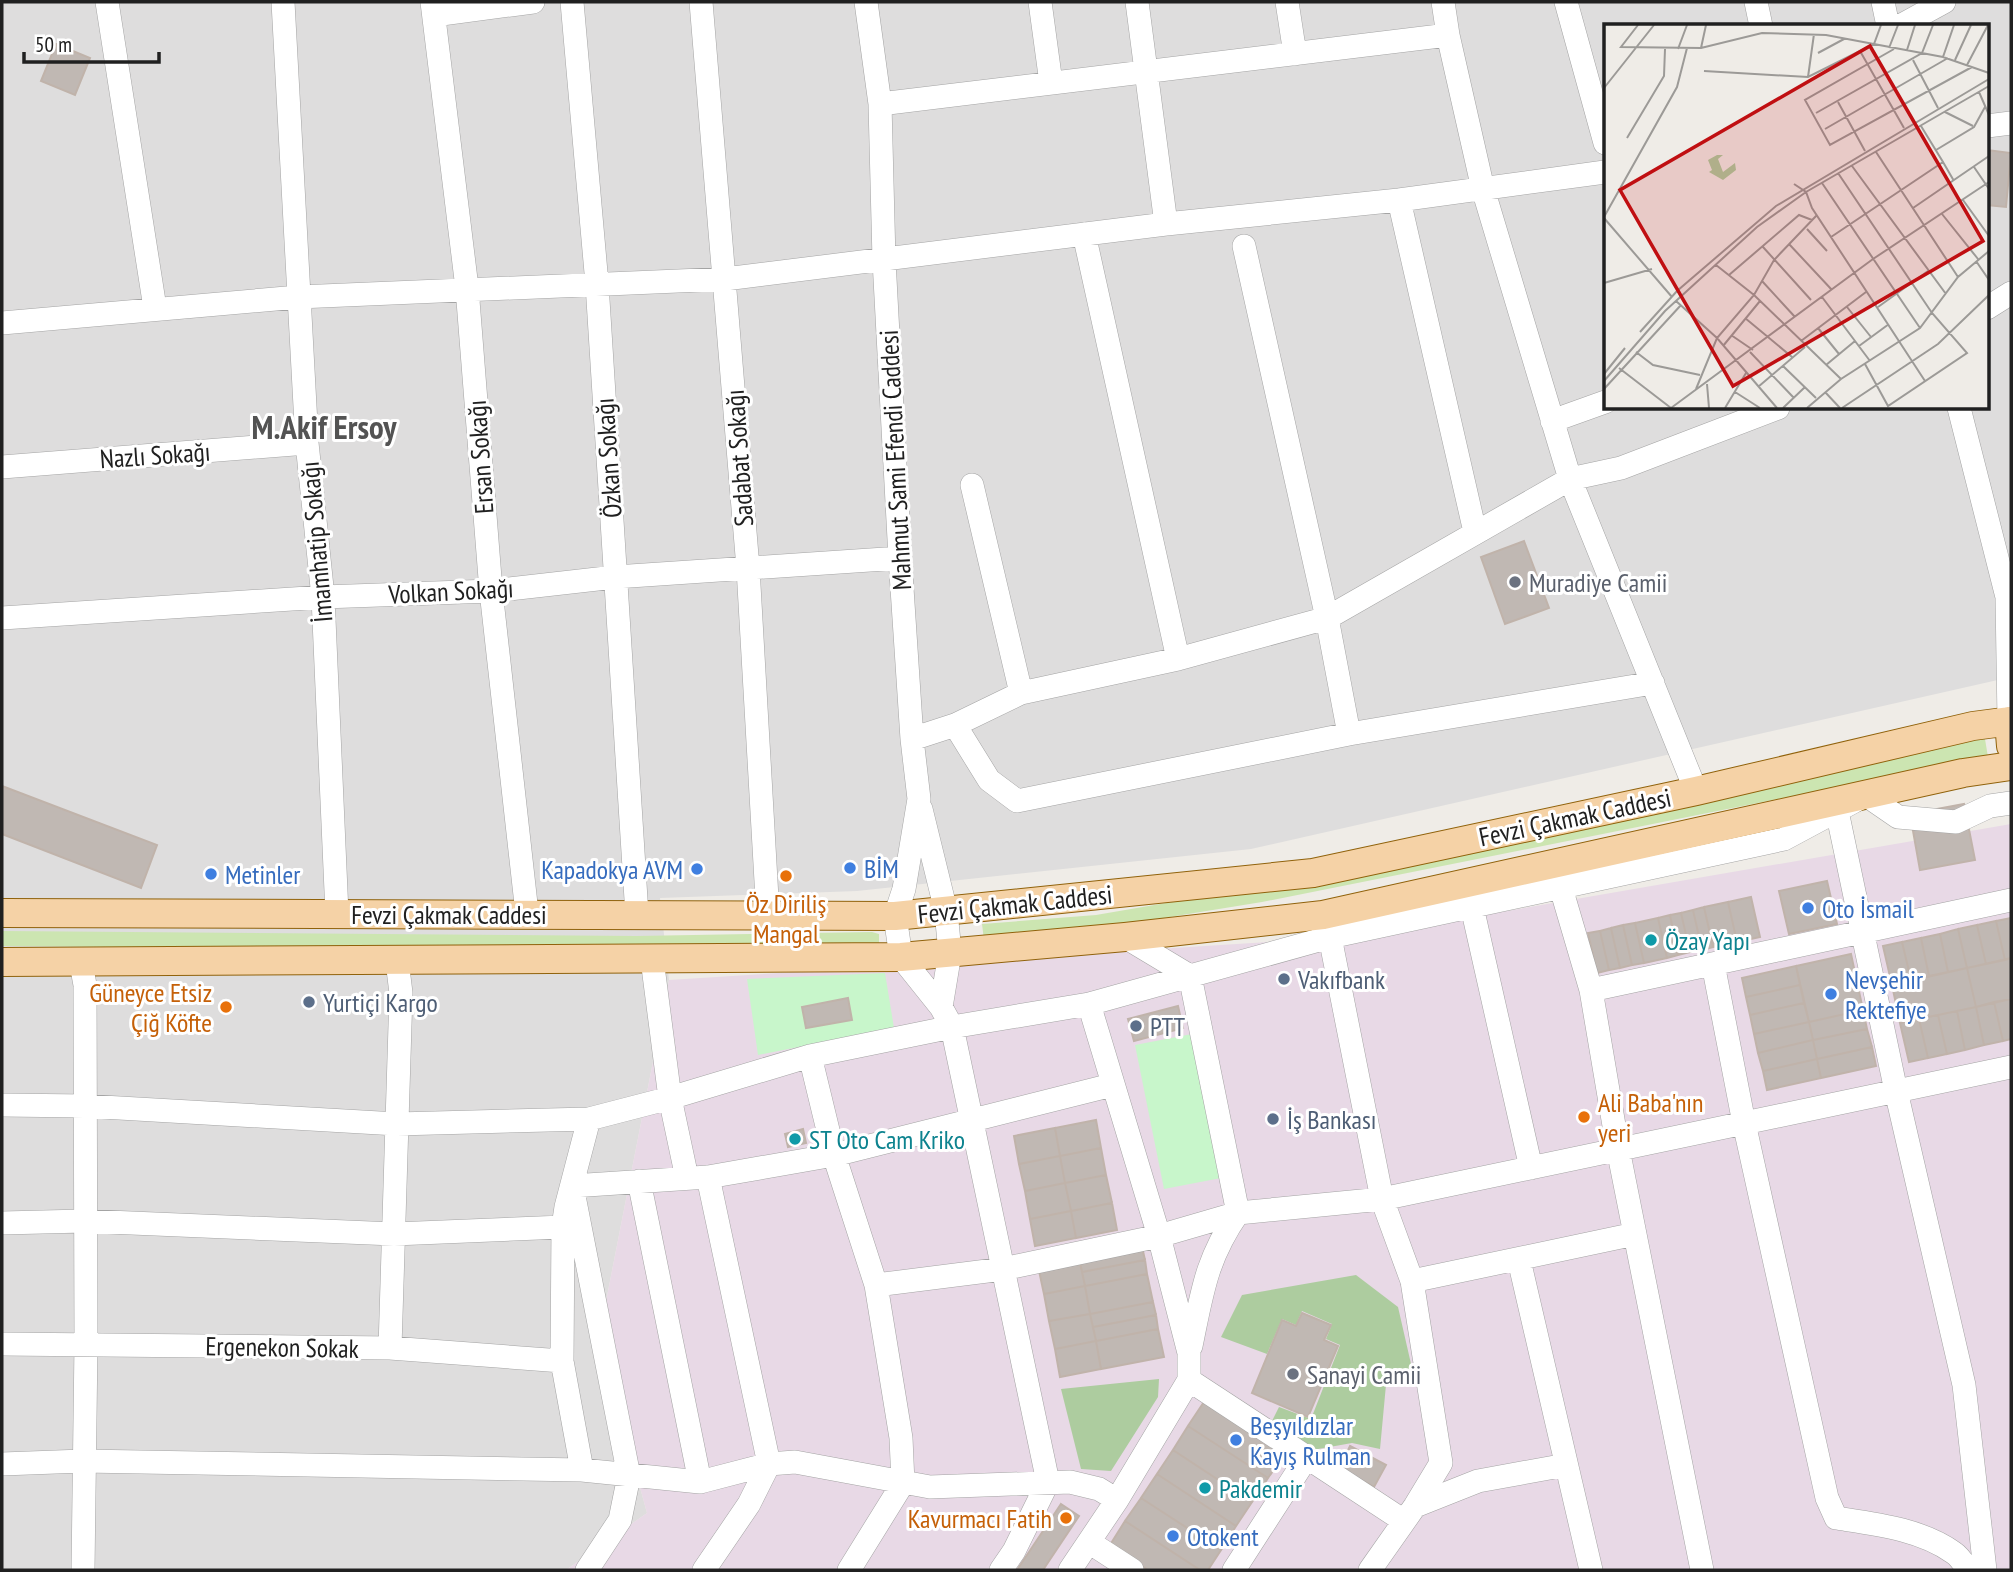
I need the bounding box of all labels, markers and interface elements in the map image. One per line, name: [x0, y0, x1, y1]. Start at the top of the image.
scale bar: [24, 21, 159, 65]
inset map: [1604, 24, 1988, 410]
text: 50 m: [35, 31, 72, 58]
street label: Mahmut Sami Efendi Caddesi: [872, 329, 918, 591]
street label: Sadabat Sokağı: [718, 388, 760, 528]
street label: Özkan Sokağı: [587, 397, 629, 519]
street label: Ersan Sokağı: [460, 399, 500, 515]
district label: M.Akif Ersoy: [251, 405, 397, 448]
street label: Nazlı Sokağı: [99, 435, 211, 475]
street label: İmamhatip Sokağı: [293, 460, 339, 624]
place label: Muradiye Camii: [1529, 566, 1667, 599]
street label: Volkan Sokağı: [387, 571, 514, 611]
marker: Muradiye Camii: [1507, 574, 1523, 590]
street label: Fevzi Çakmak Caddesi: [1476, 781, 1674, 853]
place label: BİM: [864, 852, 899, 885]
place label: Kapadokya AVM: [541, 853, 683, 886]
place label: Metinler: [225, 858, 300, 891]
marker: BİM: [842, 860, 858, 876]
marker: Kapadokya AVM: [689, 861, 705, 877]
marker: Metinler: [203, 866, 219, 882]
marker: Öz Diriliş Mangal: [778, 868, 794, 884]
street label: Fevzi Çakmak Caddesi: [916, 877, 1114, 931]
place label: Öz Diriliş Mangal: [746, 887, 826, 950]
place label: Oto İsmail: [1822, 892, 1914, 925]
street label: Fevzi Çakmak Caddesi: [351, 898, 547, 931]
marker: Oto İsmail: [1800, 900, 1816, 916]
place label: Özay Yapı: [1665, 924, 1750, 957]
marker: Özay Yapı: [1643, 932, 1659, 948]
place label: Vakıfbank: [1297, 963, 1385, 996]
place label: Nevşehir Rektefiye: [1845, 963, 1927, 1026]
marker: Vakıfbank: [1276, 971, 1292, 987]
place label: Güneyce Etsiz Çiğ Köfte: [89, 976, 212, 1039]
place label: Yurtiçi Kargo: [323, 986, 438, 1019]
marker: Nevşehir Rektefiye: [1823, 986, 1839, 1002]
marker: Yurtiçi Kargo: [301, 994, 317, 1010]
marker: Güneyce Etsiz Çiğ Köfte: [218, 999, 234, 1015]
place label: PTT: [1150, 1010, 1186, 1043]
marker: PTT: [1128, 1018, 1144, 1034]
place label: Ali Baba'nın yeri: [1598, 1086, 1703, 1149]
place label: İş Bankası: [1287, 1103, 1376, 1136]
marker: Ali Baba'nın yeri: [1576, 1109, 1592, 1125]
marker: İş Bankası: [1265, 1111, 1281, 1127]
place label: ST Oto Cam Kriko: [809, 1123, 965, 1156]
marker: ST Oto Cam Kriko: [787, 1131, 803, 1147]
street label: Ergenekon Sokak: [205, 1329, 359, 1365]
place label: Sanayi Camii: [1307, 1358, 1421, 1391]
marker: Sanayi Camii: [1285, 1366, 1301, 1382]
place label: Beşyıldızlar Kayış Rulman: [1250, 1409, 1371, 1472]
marker: Beşyıldızlar Kayış Rulman: [1228, 1432, 1244, 1448]
place label: Pakdemir: [1219, 1472, 1302, 1505]
marker: Pakdemir: [1197, 1480, 1213, 1496]
place label: Kavurmacı Fatih: [908, 1502, 1052, 1535]
marker: Kavurmacı Fatih: [1058, 1510, 1074, 1526]
place label: Otokent: [1187, 1520, 1259, 1553]
marker: Otokent: [1165, 1528, 1181, 1544]

